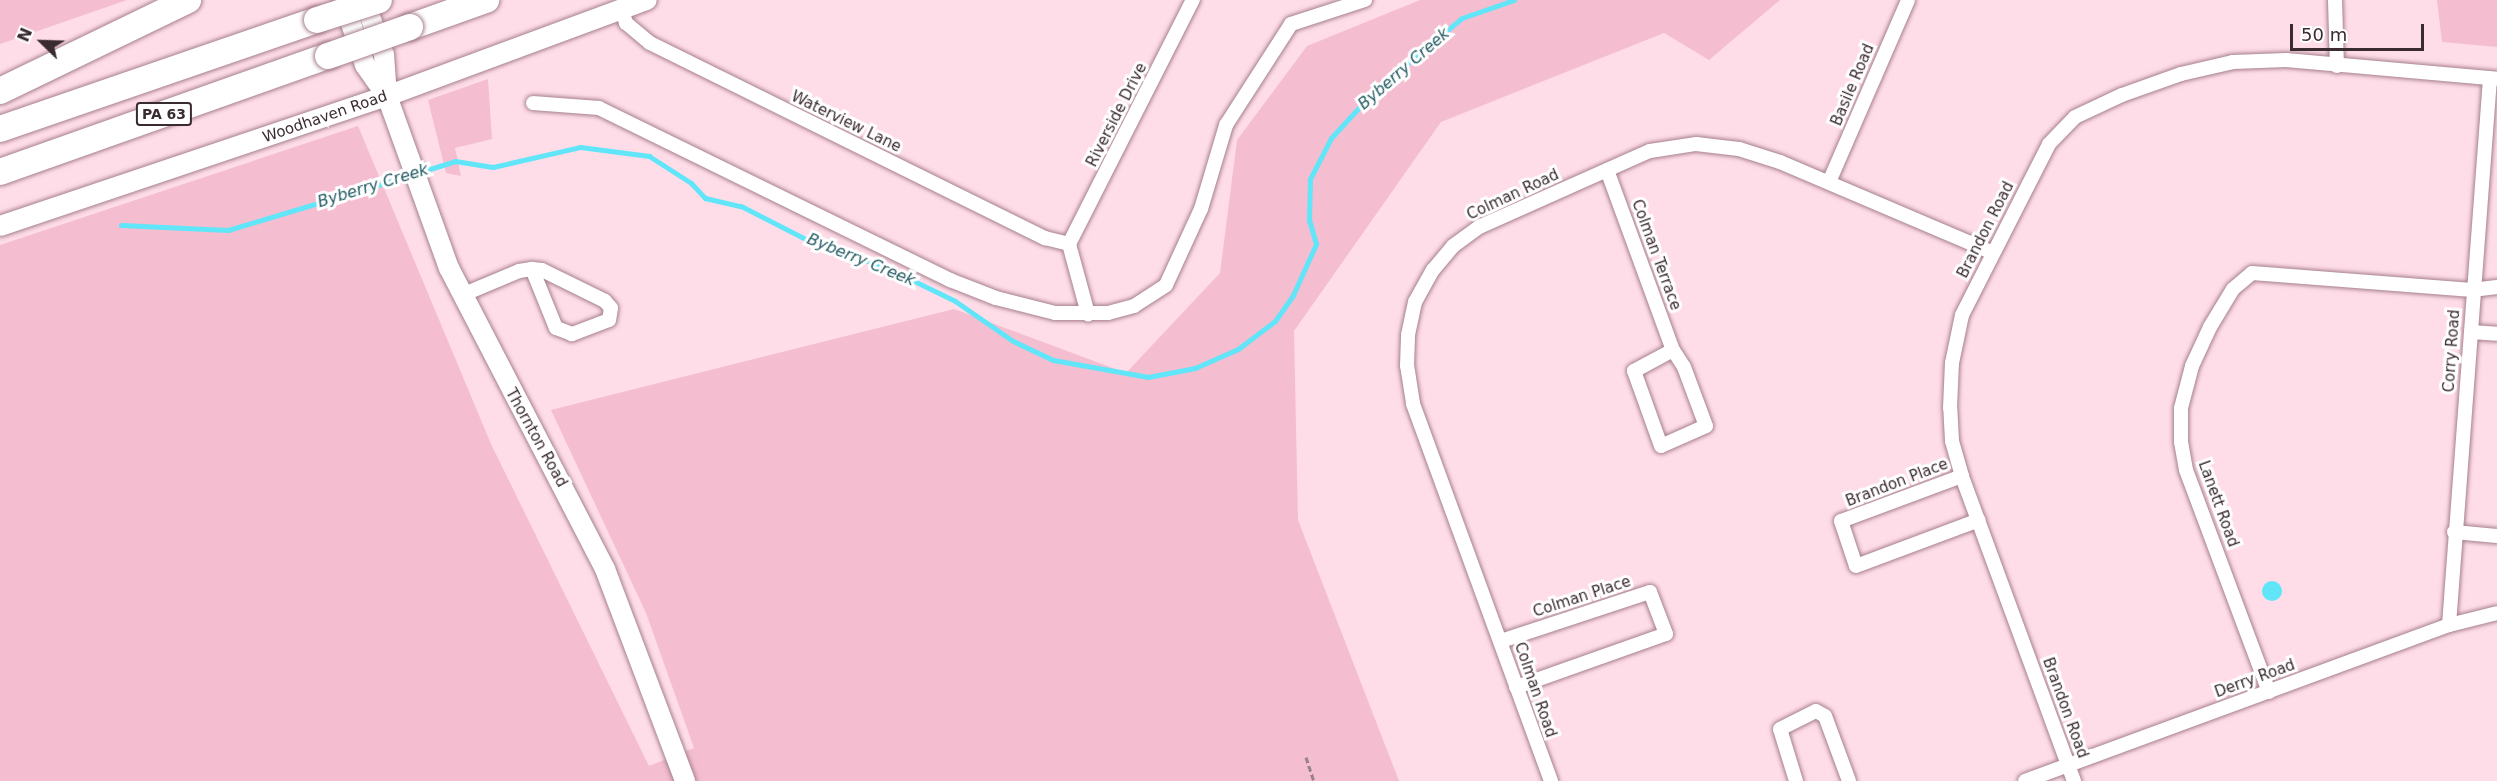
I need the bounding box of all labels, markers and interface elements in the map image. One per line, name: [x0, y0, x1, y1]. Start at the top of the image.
north arrow: [12, 12, 72, 72]
scale bar: [2293, 12, 2426, 50]
water label: Byberry Creek: [1354, 24, 1454, 114]
text: 50 m: [2301, 24, 2347, 45]
text: N: [14, 25, 36, 45]
street label: Basile Road: [1828, 41, 1878, 129]
street label: Riverside Drive: [1083, 60, 1151, 170]
street label: Woodhaven Road: [260, 87, 390, 147]
street label: Waterview Lane: [788, 88, 904, 156]
road number: PA 63: [136, 103, 192, 125]
water label: Byberry Creek: [315, 160, 431, 212]
street label: Colman Road: [1464, 166, 1562, 224]
street label: Brandon Road: [1954, 179, 2018, 281]
street label: Colman Terrace: [1628, 197, 1684, 313]
water label: Byberry Creek: [804, 230, 918, 290]
street label: Corry Road: [2440, 309, 2464, 393]
street label: Thornton Road: [501, 385, 571, 491]
street label: Brandon Place: [1843, 455, 1951, 511]
street label: Lanett Road: [2194, 458, 2242, 550]
street label: Colman Place: [1531, 573, 1633, 621]
street label: Colman Road: [1510, 640, 1560, 740]
street label: Brandon Road: [2038, 655, 2092, 761]
street label: Derry Road: [2212, 656, 2298, 702]

